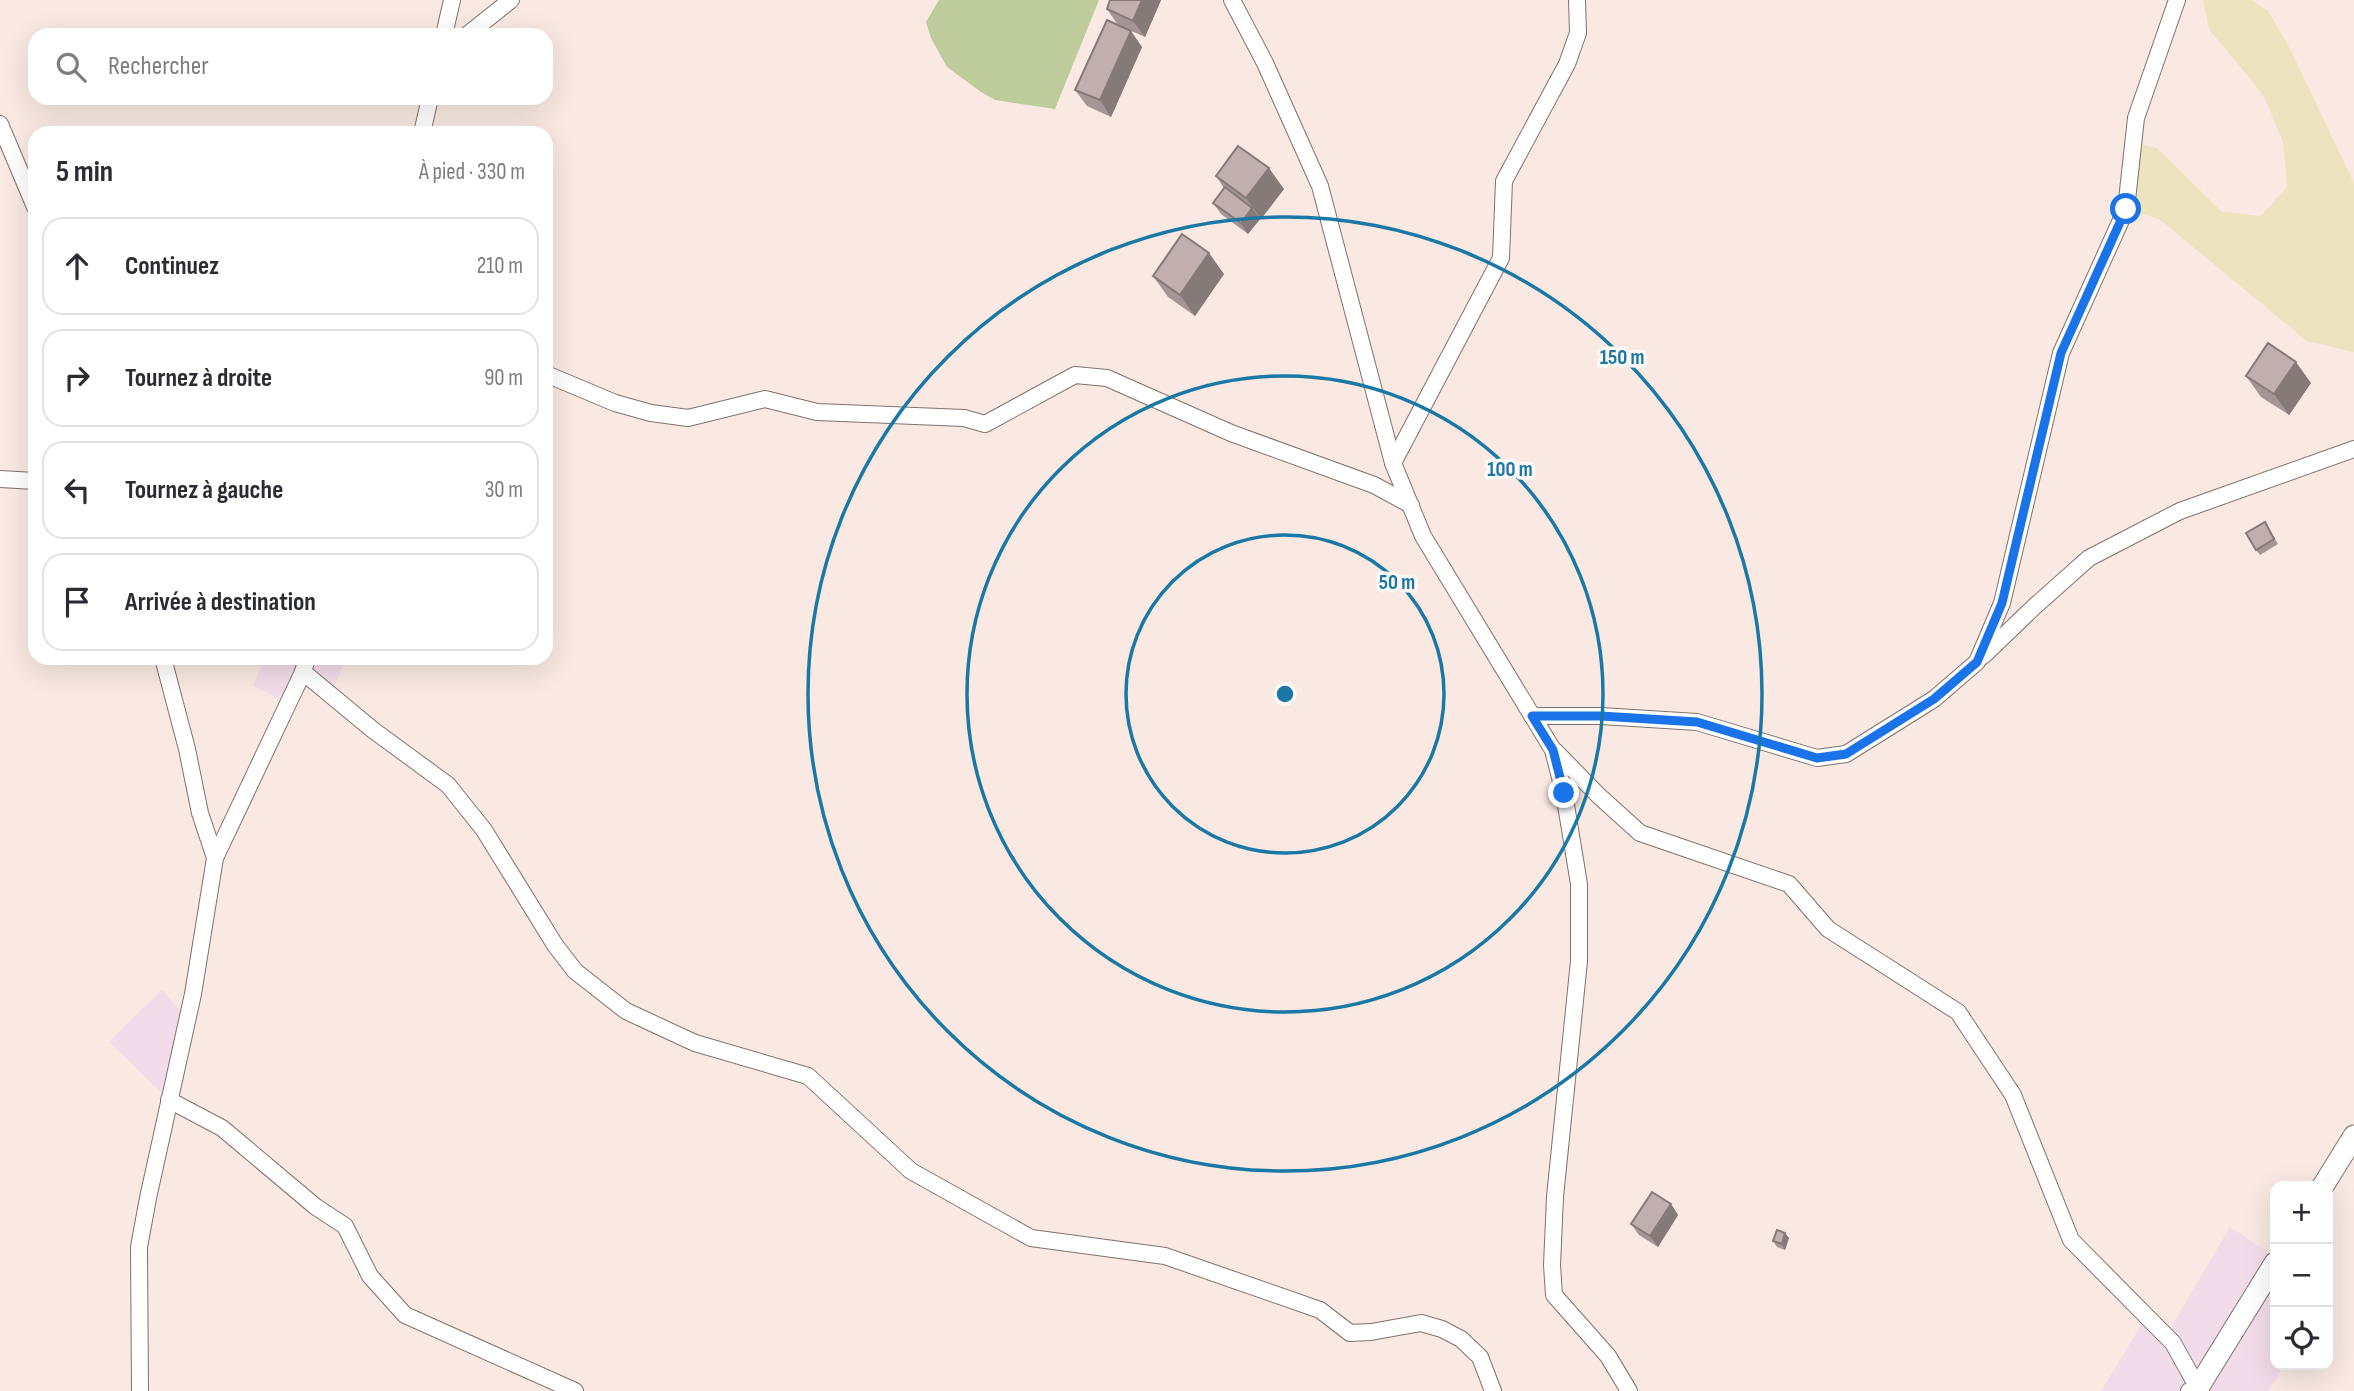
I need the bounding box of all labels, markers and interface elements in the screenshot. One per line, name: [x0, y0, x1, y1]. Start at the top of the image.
search box: [28, 28, 553, 105]
icon: search: [52, 48, 90, 86]
text: Rechercher: [108, 51, 209, 82]
text: 5 min: [56, 154, 113, 190]
text: À pied · 330 m: [419, 158, 525, 186]
route start: [2110, 193, 2141, 224]
icon: ahead: [58, 247, 96, 285]
text: Continuez: [125, 251, 219, 282]
text: 210 m: [477, 252, 523, 280]
text: 150 m: [1600, 345, 1644, 370]
icon: right: [58, 359, 96, 397]
text: Tournez à droite: [125, 363, 272, 394]
text: 90 m: [484, 364, 523, 392]
text: 100 m: [1487, 457, 1533, 482]
icon: left: [58, 471, 96, 509]
text: Tournez à gauche: [125, 475, 283, 506]
text: 30 m: [485, 476, 523, 504]
text: 50 m: [1379, 570, 1415, 595]
icon: arrive: [58, 583, 96, 621]
text: Arrivée à destination: [125, 587, 316, 618]
centre of rings: [1273, 682, 1297, 706]
route end: [1548, 777, 1579, 808]
map controls: [2270, 1181, 2333, 1370]
button: +: [2270, 1181, 2333, 1244]
button: −: [2270, 1244, 2333, 1307]
button: locate: [2270, 1307, 2333, 1370]

